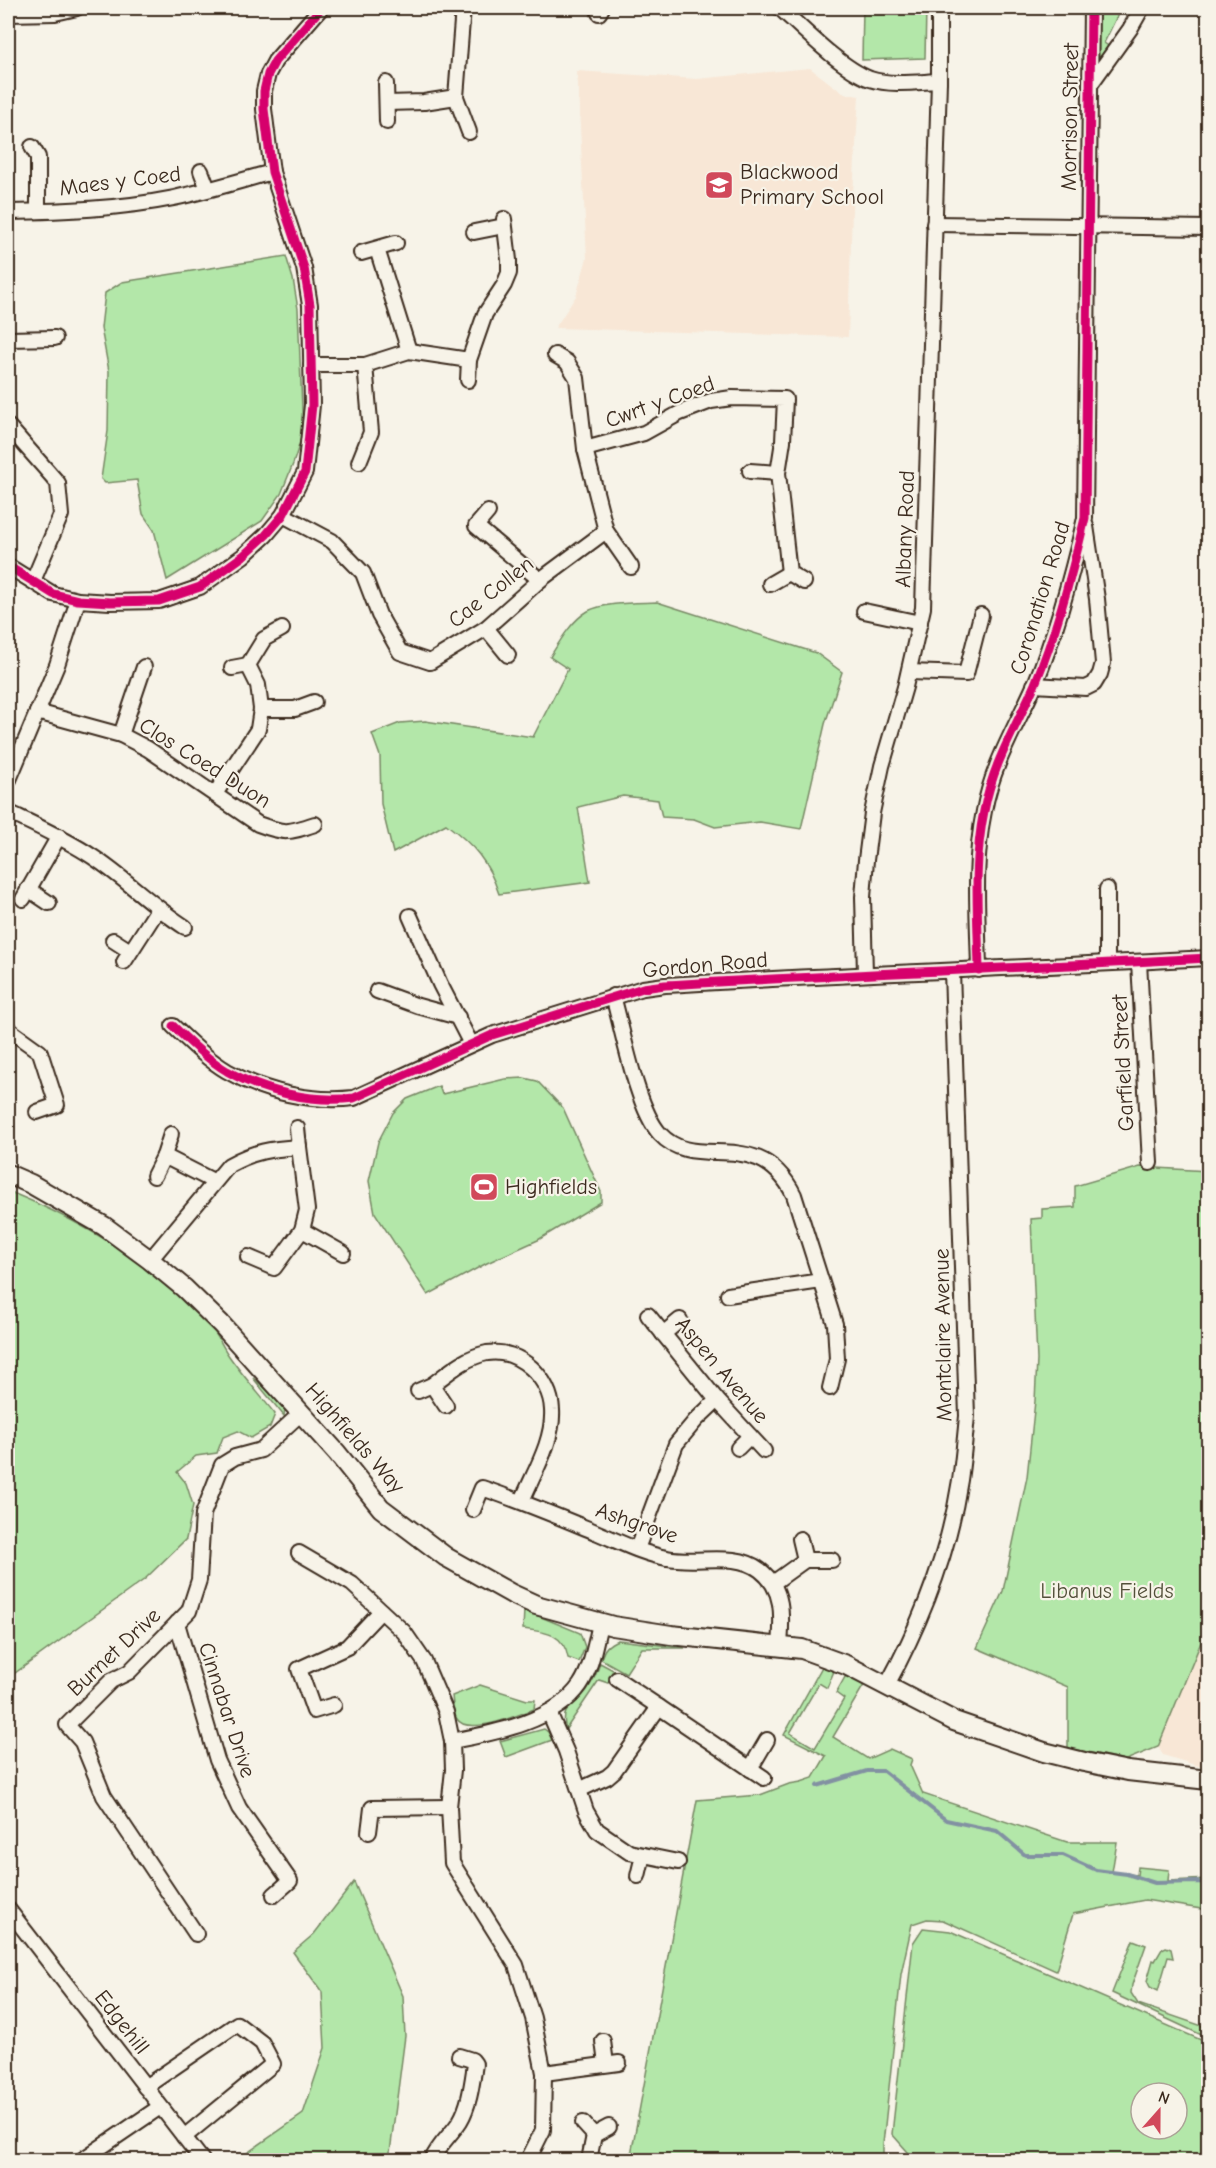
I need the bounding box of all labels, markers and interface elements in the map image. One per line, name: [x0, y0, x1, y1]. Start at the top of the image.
street label: Morrison Street: [1056, 42, 1084, 191]
place label: Blackwood Primary School: [740, 159, 884, 210]
street label: Maes y Coed: [58, 161, 182, 201]
school or university icon: Blackwood Primary School: [703, 169, 735, 201]
street label: Cwrt y Coed: [602, 370, 718, 434]
street label: Albany Road: [890, 470, 920, 588]
street label: Coronation Road: [1004, 518, 1076, 678]
street label: Cae Collen: [443, 551, 539, 633]
street label: Clos Coed Duon: [134, 712, 276, 814]
street label: Gordon Road: [641, 947, 769, 983]
street label: Garfield Street: [1106, 993, 1140, 1132]
sports icon: Highfields: [468, 1171, 500, 1203]
place label: Highfields: [505, 1174, 597, 1200]
street label: Montclaire Avenue: [928, 1248, 958, 1422]
street label: Aspen Avenue: [670, 1311, 774, 1429]
street label: Highfields Way: [300, 1377, 410, 1499]
street label: Ashgrove: [593, 1497, 681, 1549]
park label: Libanus Fields: [1040, 1578, 1174, 1604]
street label: Burnet Drive: [62, 1602, 166, 1702]
street label: Cinnabar Drive: [193, 1639, 261, 1781]
street label: Edgehill: [89, 1985, 155, 2059]
north arrow: [1129, 2081, 1189, 2141]
text: N: [1156, 2088, 1172, 2108]

